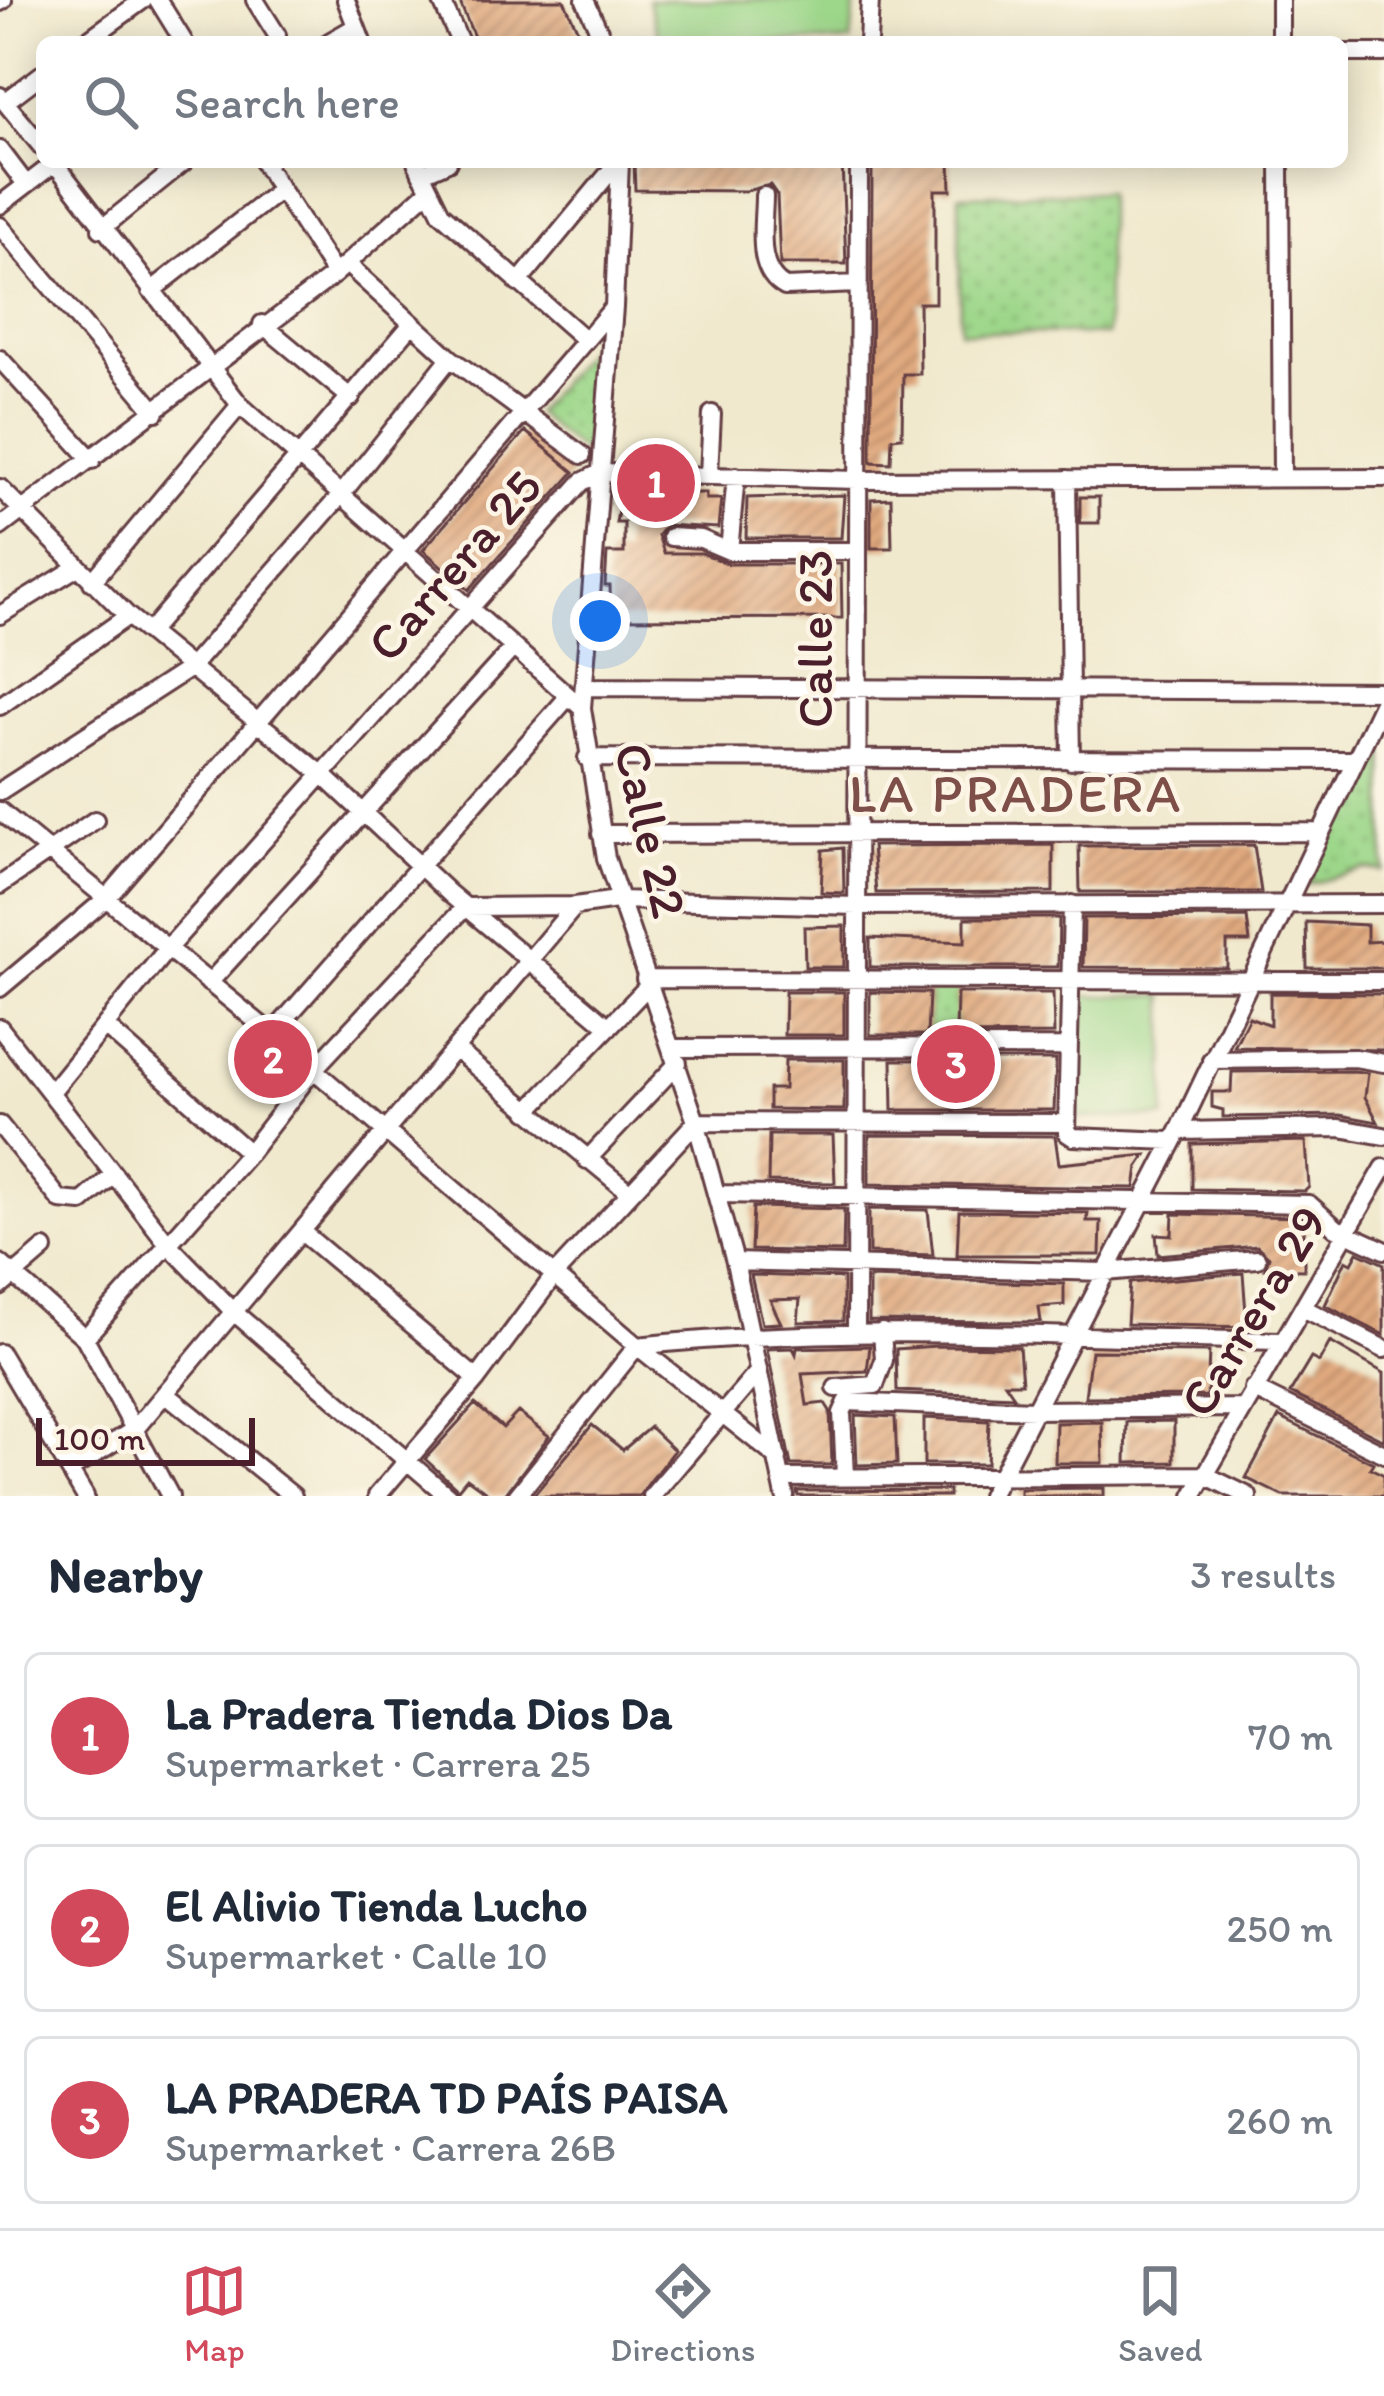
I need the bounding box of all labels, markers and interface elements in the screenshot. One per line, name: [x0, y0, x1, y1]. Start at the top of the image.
search box: [36, 36, 1348, 168]
icon: search: [78, 69, 144, 135]
text: Search here: [174, 75, 400, 129]
pin: 1: [617, 438, 695, 528]
street label: Carrera 25: [354, 456, 554, 674]
street label: Calle 23: [784, 550, 845, 728]
your location: [570, 591, 630, 651]
street label: Calle 22: [601, 737, 701, 923]
district label: LA PRADERA: [849, 761, 1183, 826]
pin: 2: [234, 1014, 312, 1104]
pin: 3: [917, 1019, 995, 1109]
street label: Carrera 29: [1166, 1195, 1340, 1427]
scale bar: [36, 1412, 255, 1465]
text: 100 m: [54, 1419, 145, 1458]
text: Nearby: [48, 1544, 203, 1605]
text: 3 results: [1190, 1551, 1336, 1598]
text: La Pradera Tienda Dios Da: [165, 1686, 672, 1740]
text: 1: [81, 1713, 99, 1760]
text: 70 m: [1248, 1713, 1333, 1760]
text: Supermarket · Carrera 25: [165, 1740, 591, 1787]
text: El Alivio Tienda Lucho: [165, 1878, 588, 1932]
text: 2: [80, 1905, 100, 1952]
text: 250 m: [1226, 1905, 1333, 1952]
text: Supermarket · Calle 10: [165, 1932, 548, 1979]
text: LA PRADERA TD PAÍS PAISA: [165, 2070, 728, 2124]
text: 3: [79, 2097, 101, 2144]
text: 260 m: [1226, 2097, 1333, 2144]
text: Supermarket · Carrera 26B: [165, 2124, 616, 2171]
tab: Map: [181, 2258, 247, 2369]
tab: Directions: [610, 2258, 755, 2369]
tab: Saved: [1118, 2258, 1203, 2369]

